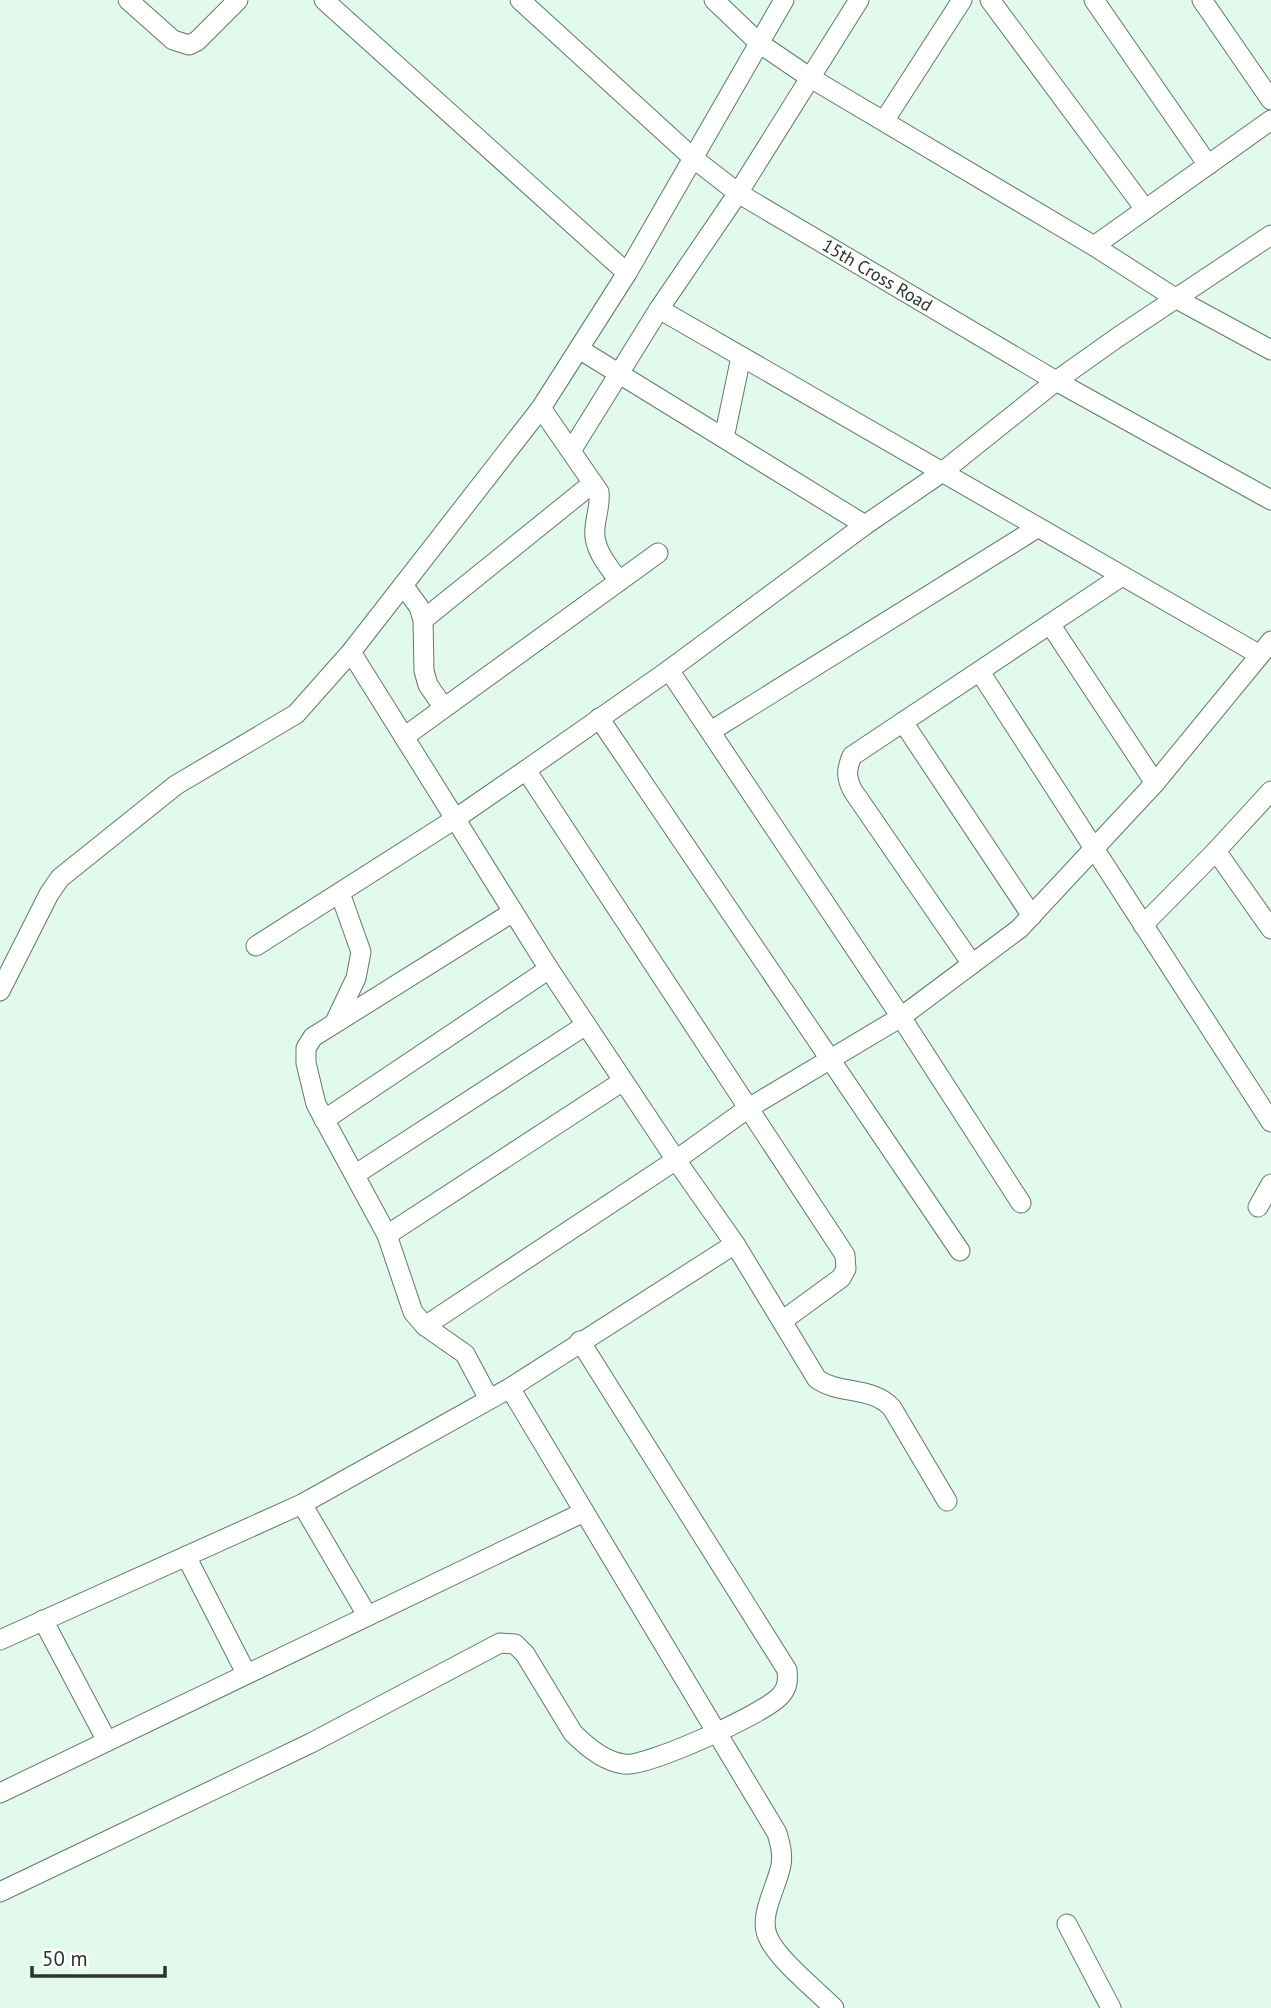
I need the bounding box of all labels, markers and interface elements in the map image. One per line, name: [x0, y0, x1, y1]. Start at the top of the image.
street label: 15th Cross Road: [818, 233, 937, 316]
scale bar: [32, 1934, 164, 1978]
text: 50 m: [42, 1945, 88, 1972]

